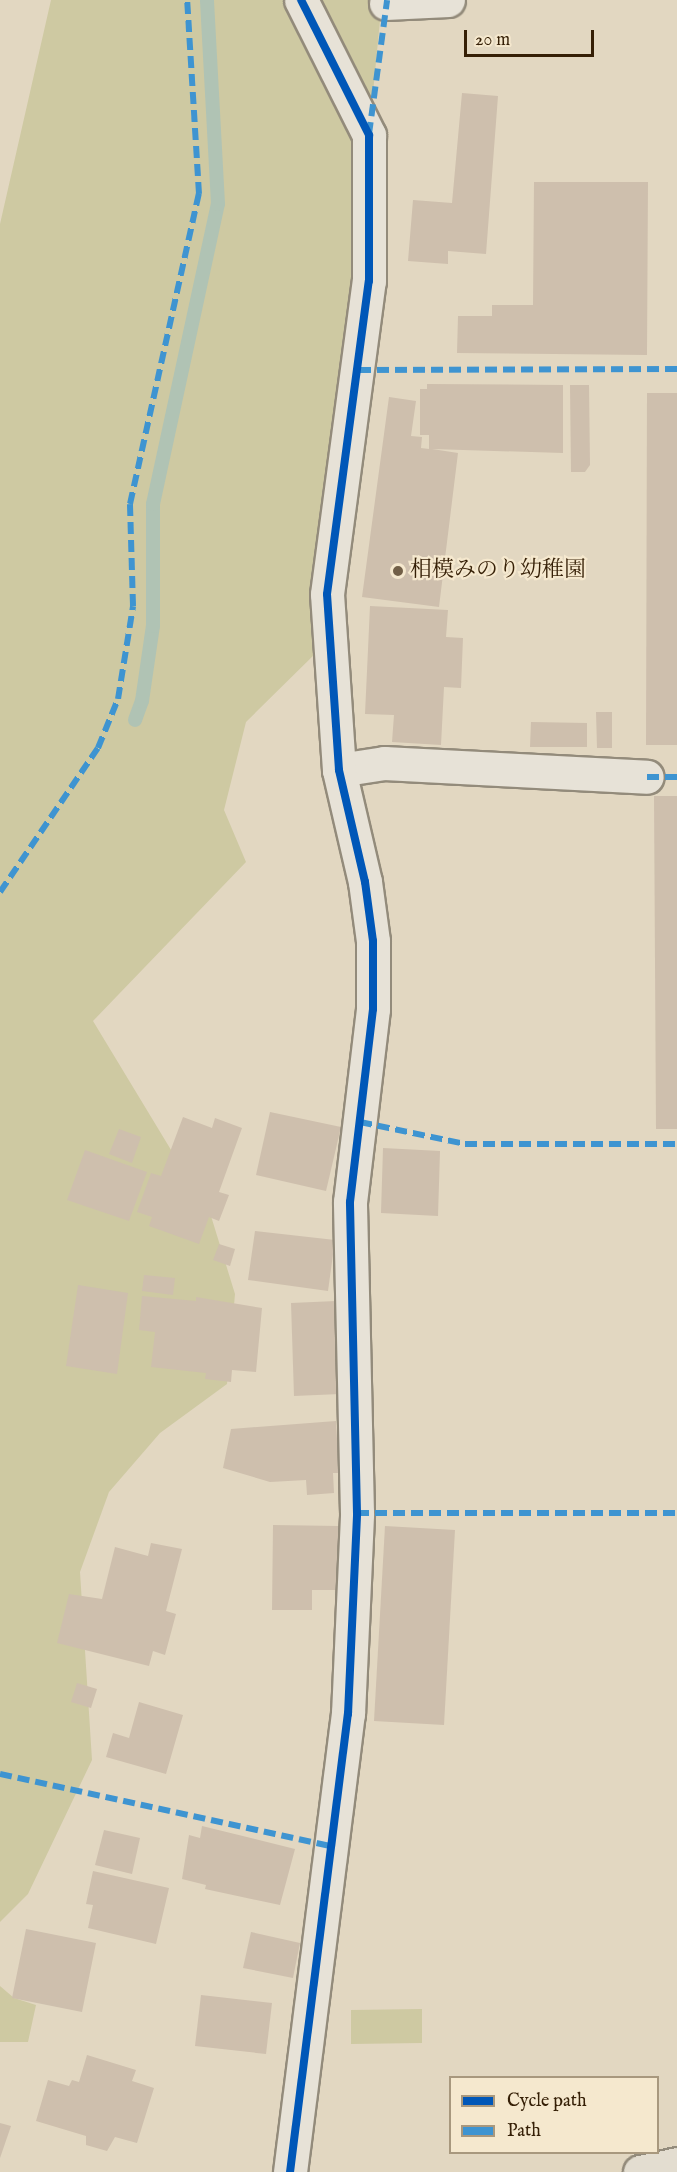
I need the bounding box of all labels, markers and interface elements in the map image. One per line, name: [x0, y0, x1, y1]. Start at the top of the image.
scale bar: [467, 18, 598, 56]
text: 20 m: [475, 29, 510, 52]
place label: 相模みのり幼稚園: [410, 558, 586, 584]
marker: 相模みのり幼稚園: [391, 564, 405, 578]
legend: [449, 2076, 659, 2154]
text: Cycle path: [507, 2090, 587, 2113]
text: Path: [507, 2120, 541, 2143]

